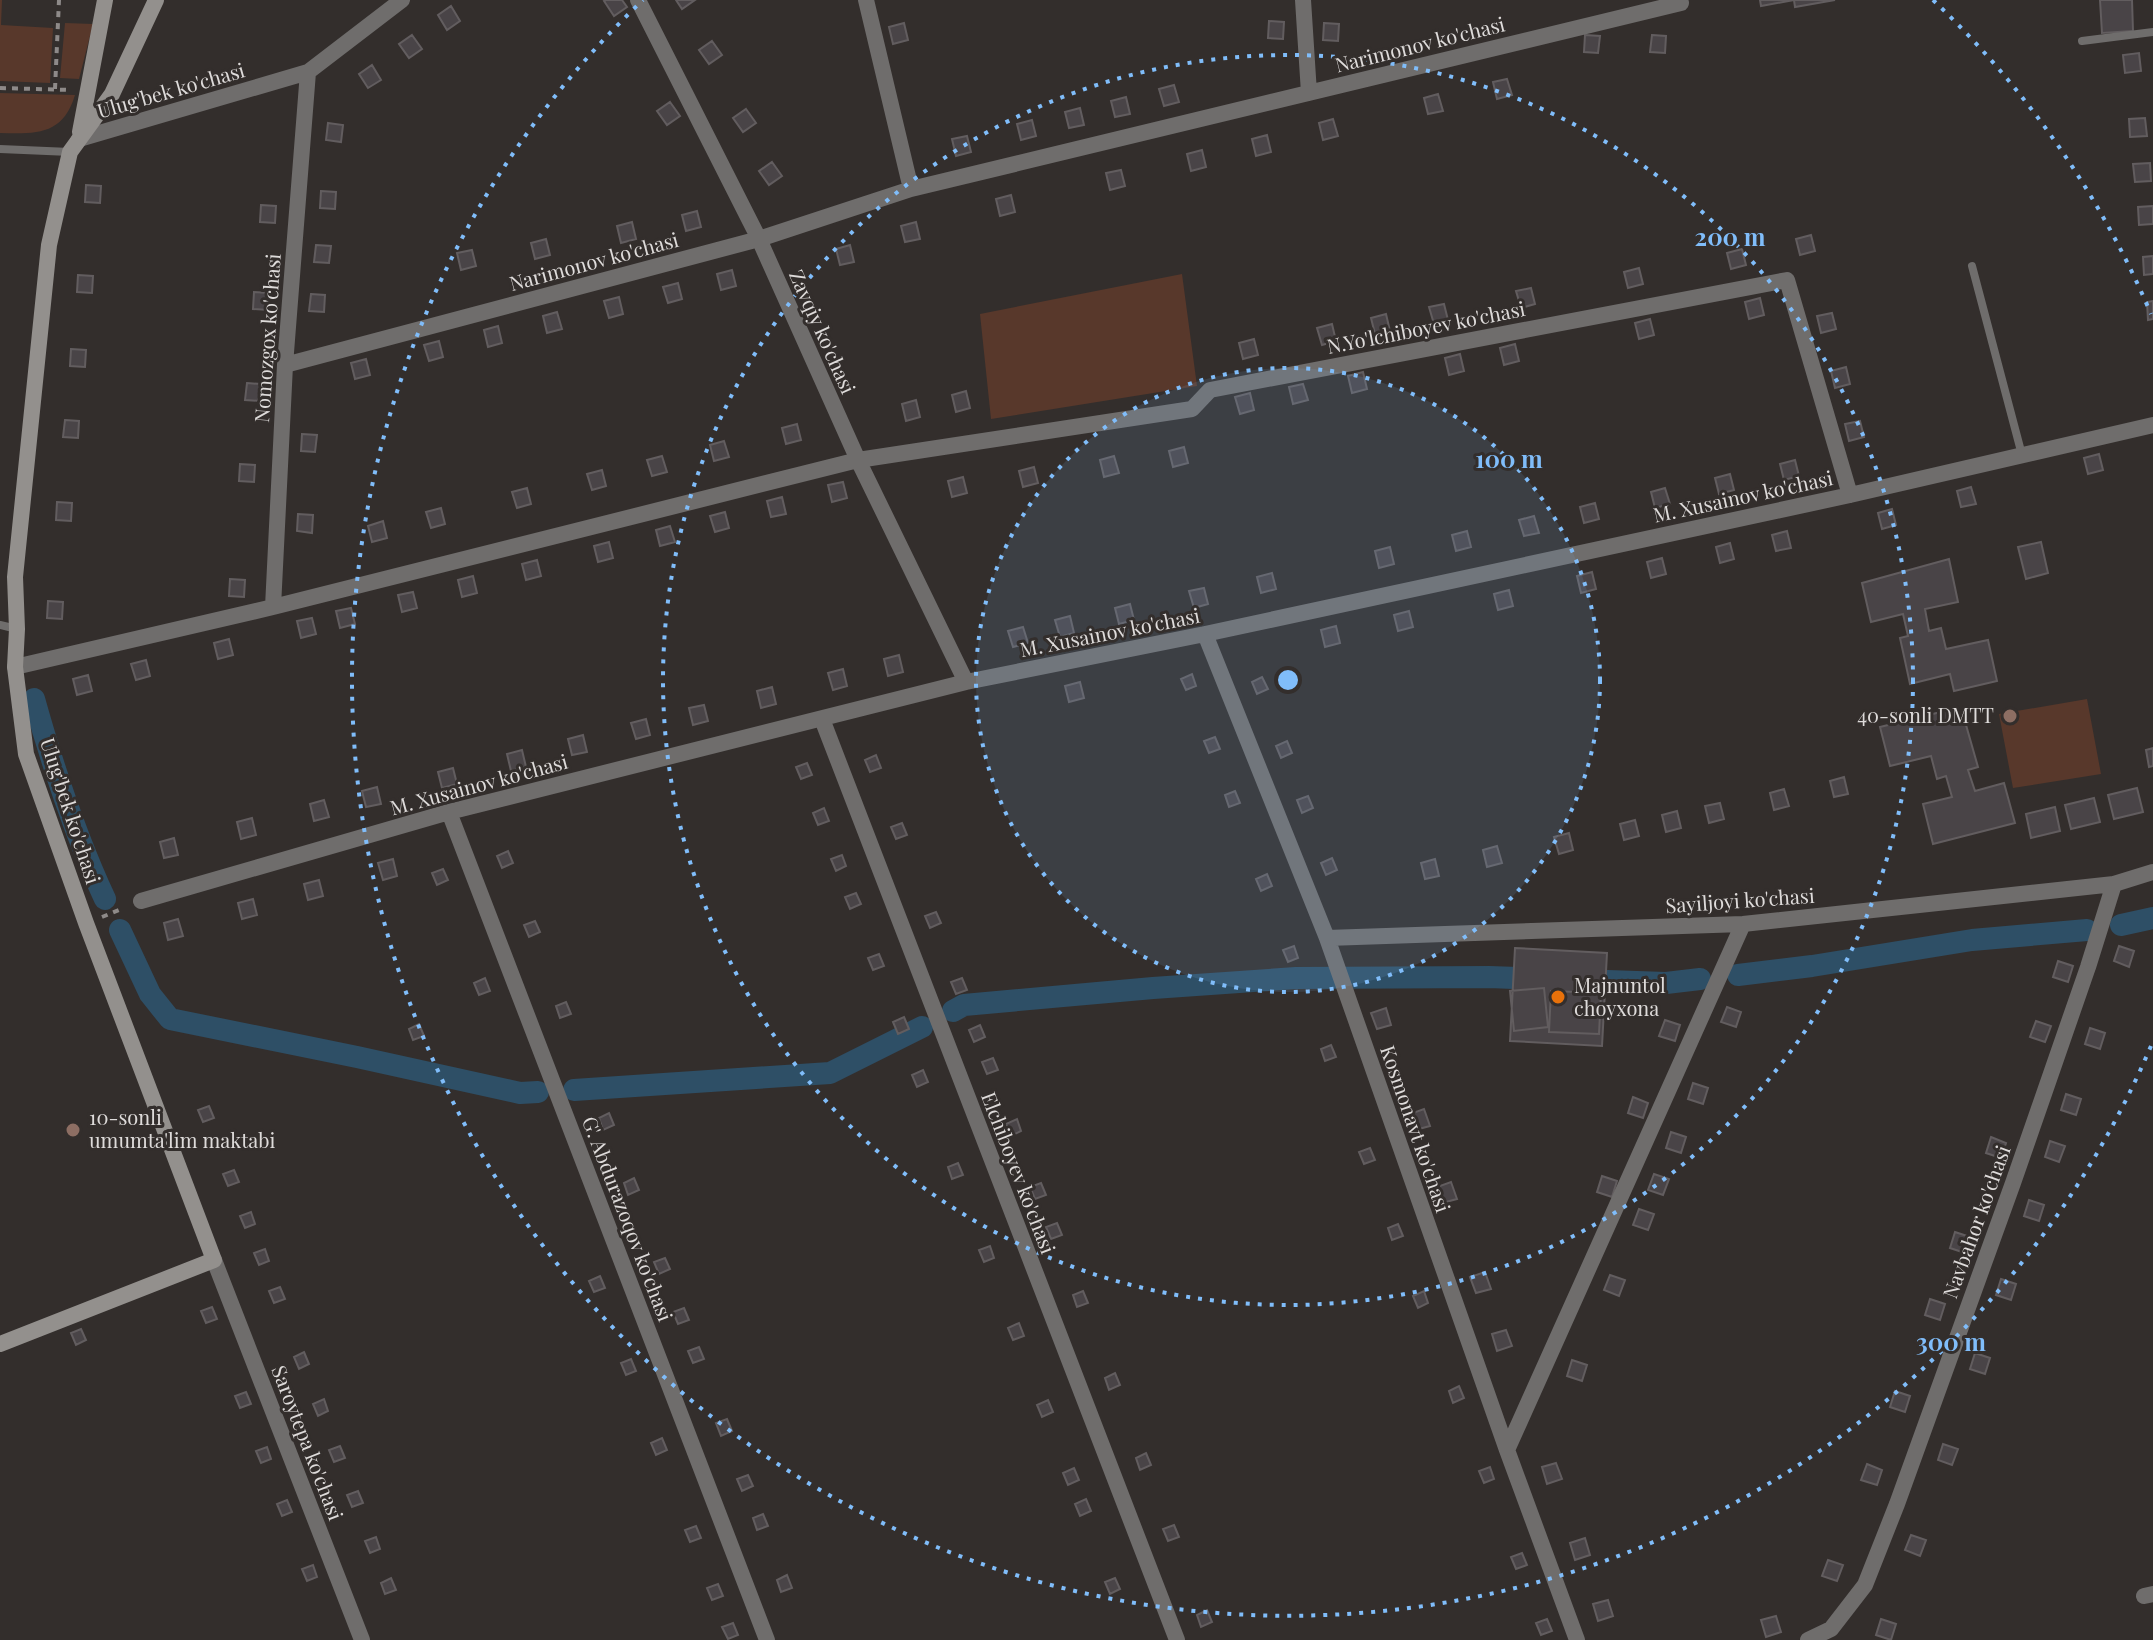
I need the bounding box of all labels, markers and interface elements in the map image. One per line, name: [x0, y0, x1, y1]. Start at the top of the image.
street label: Narimonov ko'chasi: [1332, 9, 1508, 78]
street label: Ulug'bek ko'chasi: [94, 56, 248, 124]
text: 200 m: [1695, 220, 1766, 252]
street label: Narimonov ko'chasi: [506, 225, 681, 296]
street label: Nomozgox ko'chasi: [247, 252, 286, 423]
street label: Zavqiy ko'chasi: [784, 265, 863, 398]
street label: N.Yo'lchiboyev ko'chasi: [1324, 294, 1527, 359]
text: 100 m: [1475, 442, 1543, 474]
street label: M. Xusainov ko'chasi: [1650, 463, 1835, 528]
street label: M. Xusainov ko'chasi: [1017, 601, 1202, 662]
centre of rings: [1274, 666, 1302, 694]
place label: 40-sonli DMTT: [1857, 701, 1994, 728]
marker: 40-sonli DMTT: [2001, 707, 2019, 725]
street label: Ulug'bek ko'chasi: [35, 734, 108, 887]
street label: M. Xusainov ko'chasi: [387, 747, 571, 820]
street label: Sayiljoyi ko'chasi: [1664, 881, 1816, 918]
place label: Majnuntol choyxona: [1574, 971, 1666, 1021]
marker: Majnuntol choyxona: [1549, 988, 1567, 1006]
street label: Kosmonavt ko'chasi: [1375, 1041, 1458, 1216]
street label: Elchiboyev ko'chasi: [976, 1088, 1063, 1257]
place label: 10-sonli umumta'lim maktabi: [89, 1103, 275, 1153]
street label: G'. Abdurazoqov ko'chasi: [577, 1112, 680, 1325]
marker: 10-sonli umumta'lim maktabi: [64, 1121, 82, 1139]
street label: Navbahor ko'chasi: [1935, 1141, 2016, 1302]
text: 300 m: [1916, 1325, 1986, 1357]
street label: Saroytepa ko'chasi: [266, 1361, 350, 1524]

